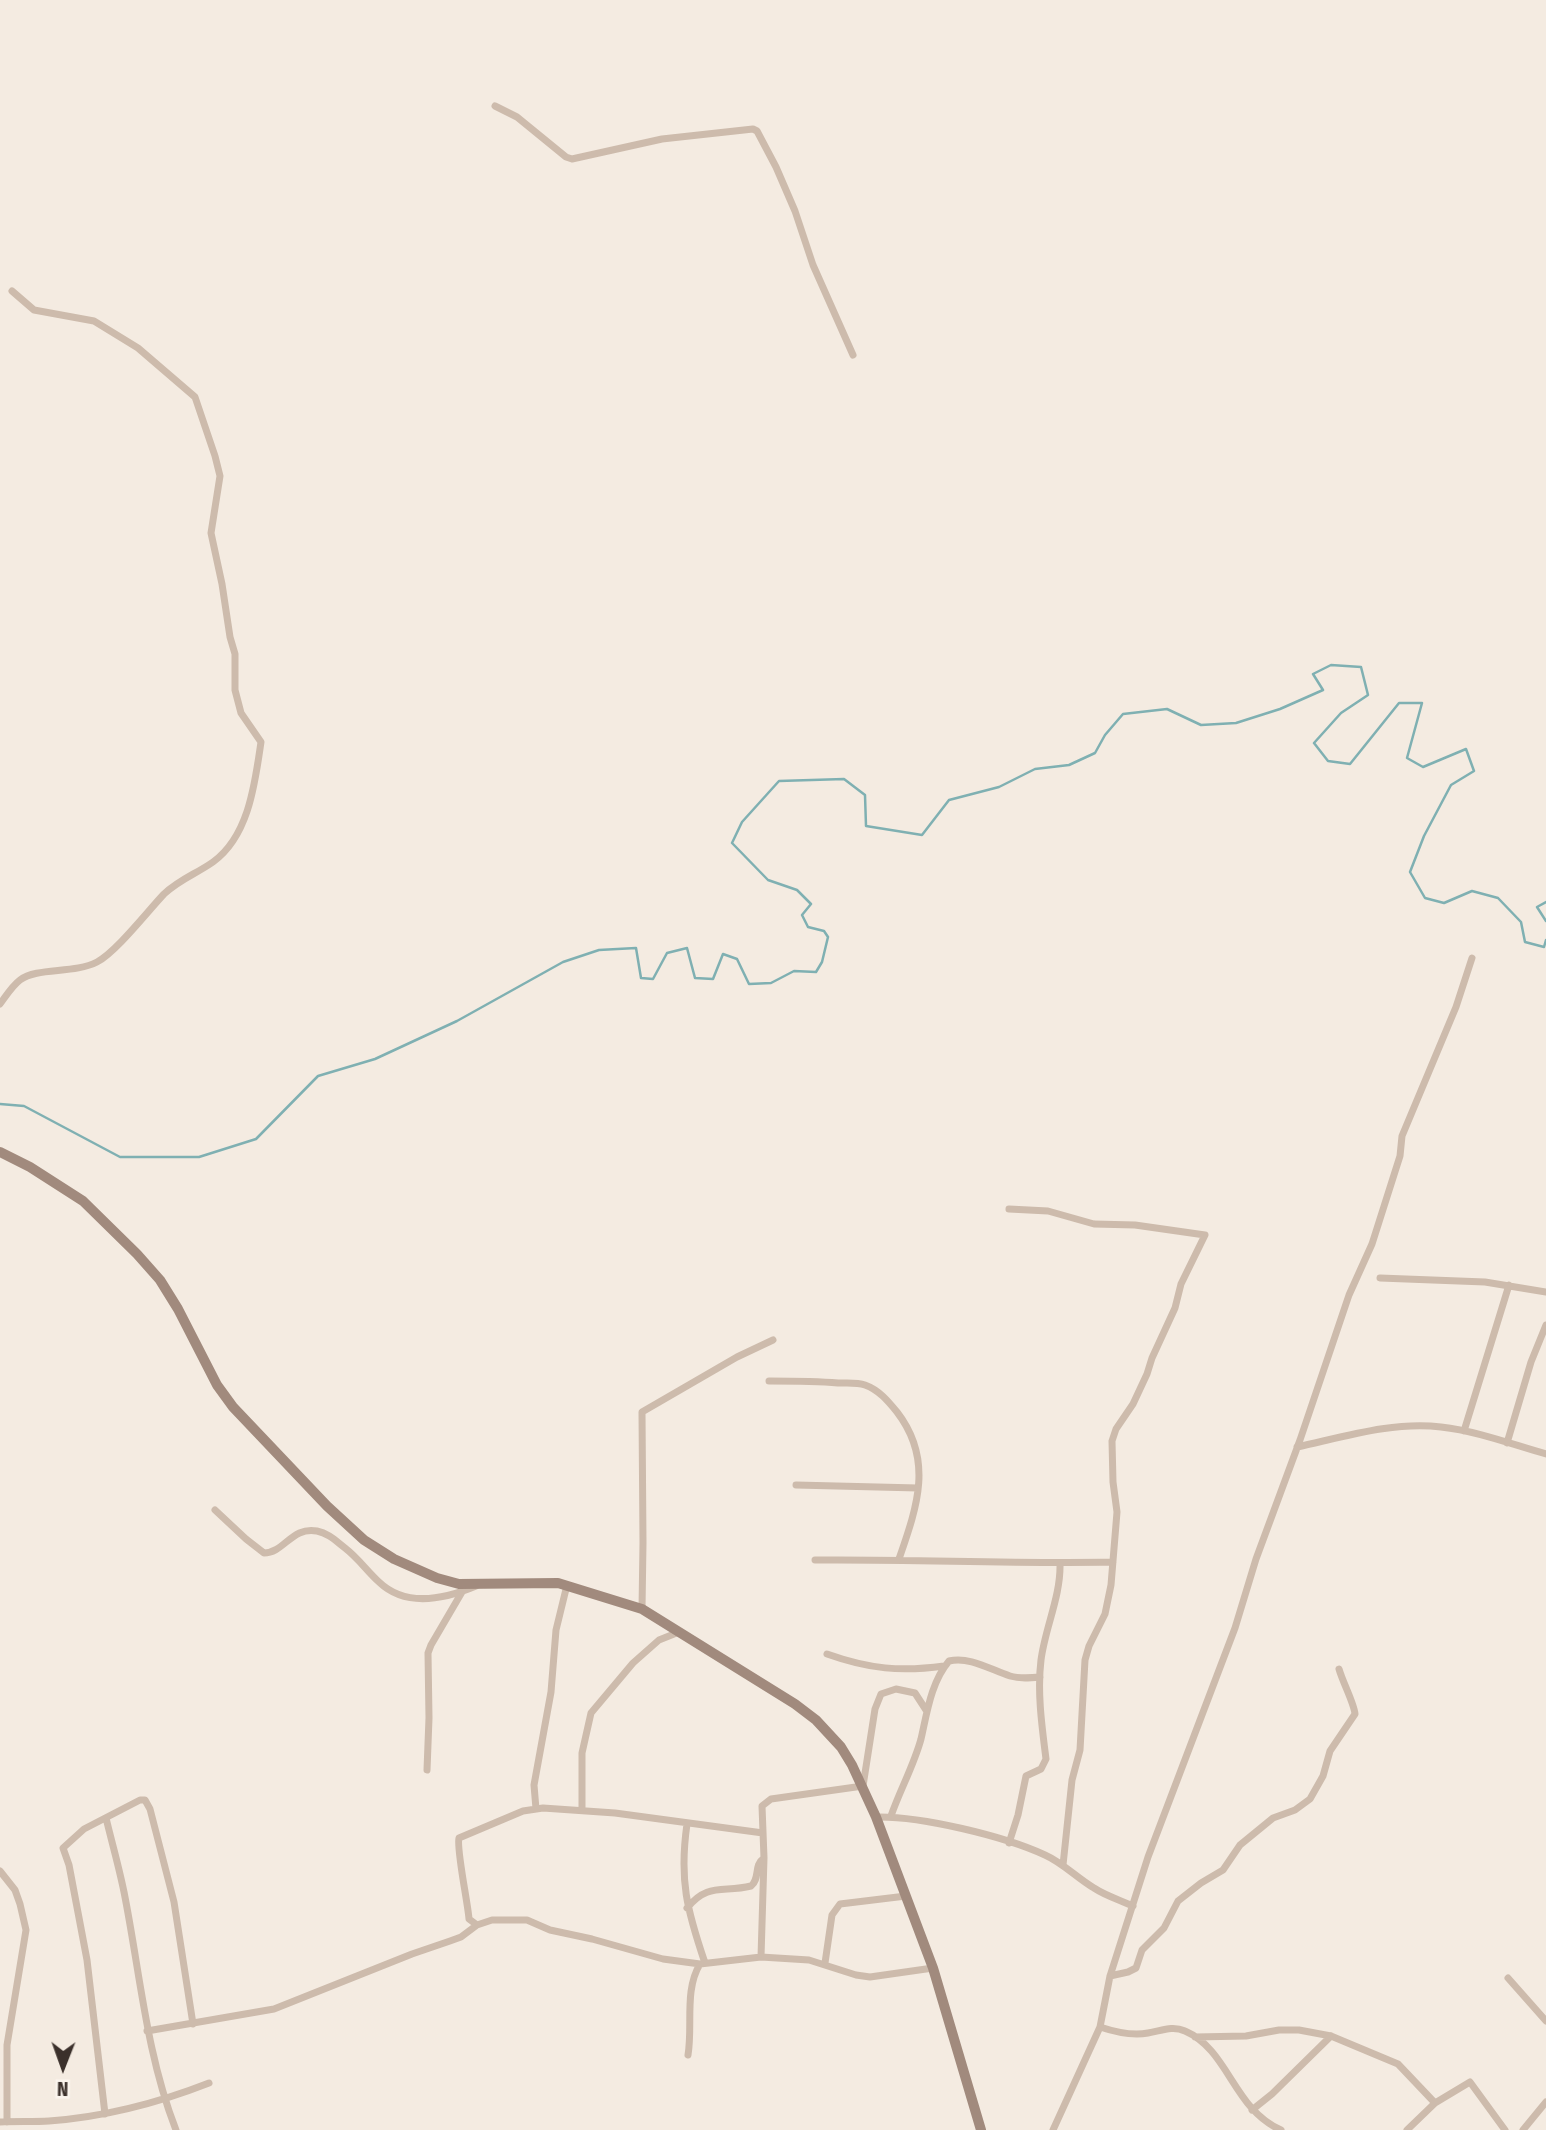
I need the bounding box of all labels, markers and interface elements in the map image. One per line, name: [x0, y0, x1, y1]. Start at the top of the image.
north arrow: [28, 2032, 98, 2102]
text: N: [57, 2077, 69, 2100]

